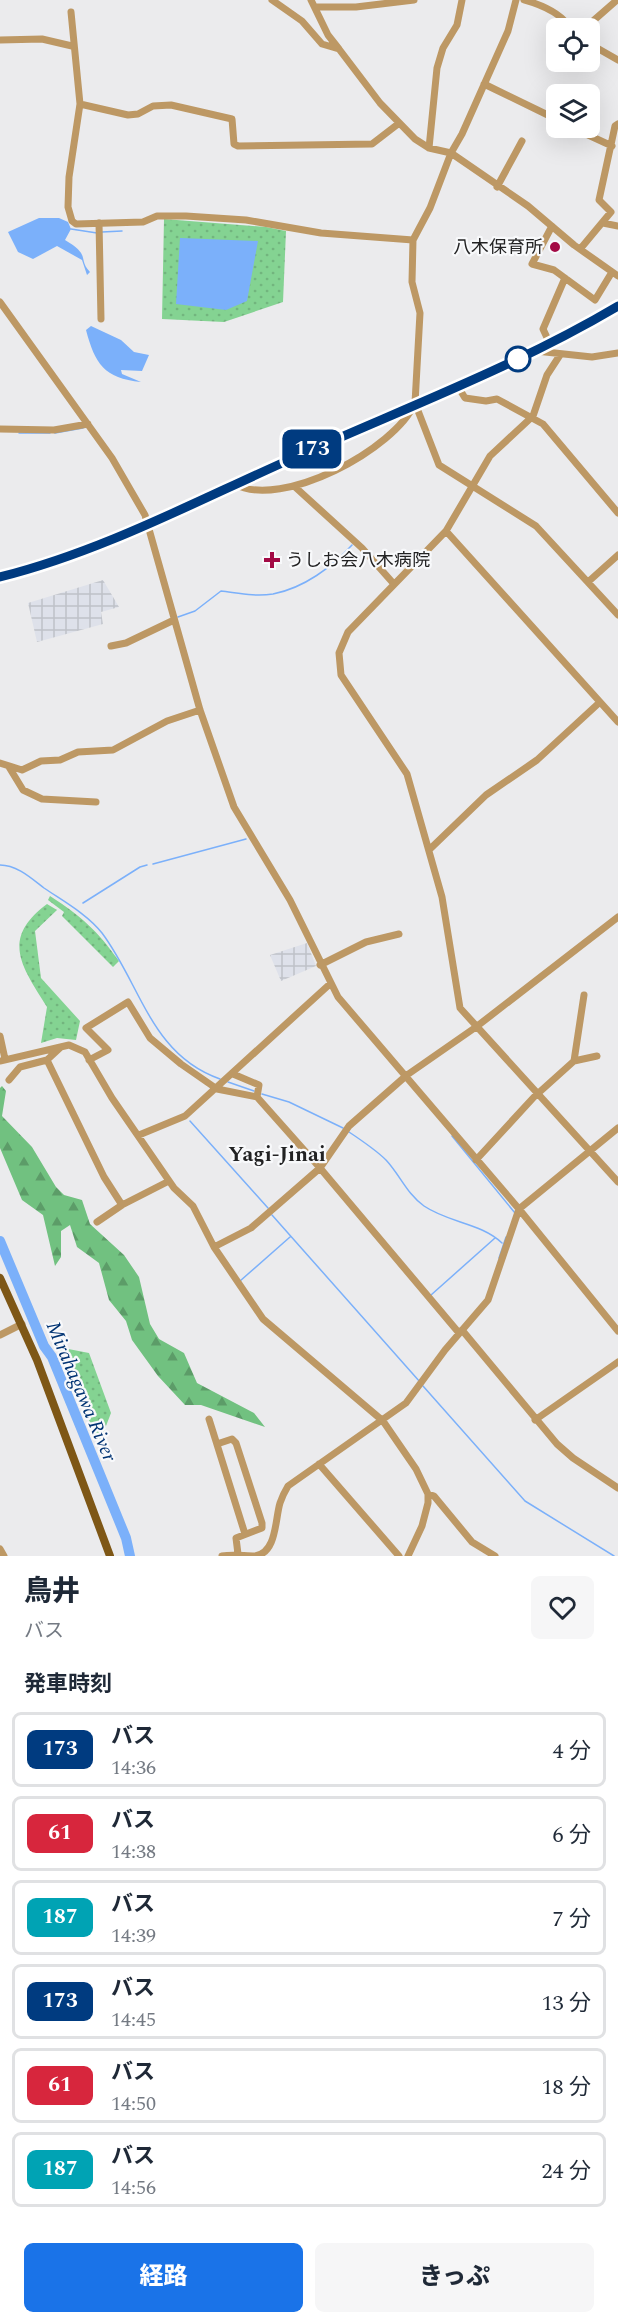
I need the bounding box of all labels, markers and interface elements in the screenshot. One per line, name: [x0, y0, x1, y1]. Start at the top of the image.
map controls: [546, 18, 600, 138]
button: locate: [546, 18, 600, 72]
button: layers: [546, 84, 600, 138]
place label: 八木保育所: [453, 234, 543, 261]
marker: 八木保育所: [548, 240, 562, 254]
unlabelled marker: [505, 346, 531, 372]
line badge: 173: [278, 430, 346, 468]
text: 173: [294, 433, 330, 465]
place label: うしお会八木病院: [286, 547, 430, 574]
marker: うしお会八木病院: [263, 551, 281, 569]
district label: Yagi-Jinai: [228, 1139, 326, 1171]
water label: Mirahagawa River: [38, 1316, 125, 1467]
text: 鳥井: [24, 1570, 80, 1613]
button: heart: [531, 1576, 594, 1639]
text: バス: [24, 1616, 64, 1646]
text: 発車時刻: [24, 1668, 112, 1701]
text: バス: [111, 1720, 155, 1753]
text: 173: [42, 1733, 78, 1765]
text: 4 分: [552, 1735, 591, 1768]
text: 14:36: [111, 1753, 156, 1783]
text: バス: [111, 1804, 155, 1837]
text: 61: [48, 1817, 72, 1849]
text: 6 分: [552, 1819, 591, 1852]
text: 14:38: [111, 1837, 156, 1867]
text: バス: [111, 1888, 155, 1921]
text: 187: [42, 1901, 78, 1933]
text: 7 分: [552, 1903, 591, 1936]
text: 14:39: [111, 1921, 156, 1951]
text: バス: [111, 1972, 155, 2005]
text: 173: [42, 1985, 78, 2017]
text: 13 分: [541, 1987, 591, 2020]
text: 14:45: [111, 2005, 156, 2035]
text: バス: [111, 2056, 155, 2089]
text: 61: [48, 2069, 72, 2101]
text: 18 分: [541, 2071, 591, 2104]
text: 14:50: [111, 2089, 156, 2119]
text: バス: [111, 2140, 155, 2173]
text: 187: [42, 2153, 78, 2185]
text: 24 分: [541, 2155, 591, 2188]
text: 14:56: [111, 2173, 156, 2203]
button: 経路: [24, 2243, 303, 2312]
button: きっぷ: [315, 2243, 594, 2312]

